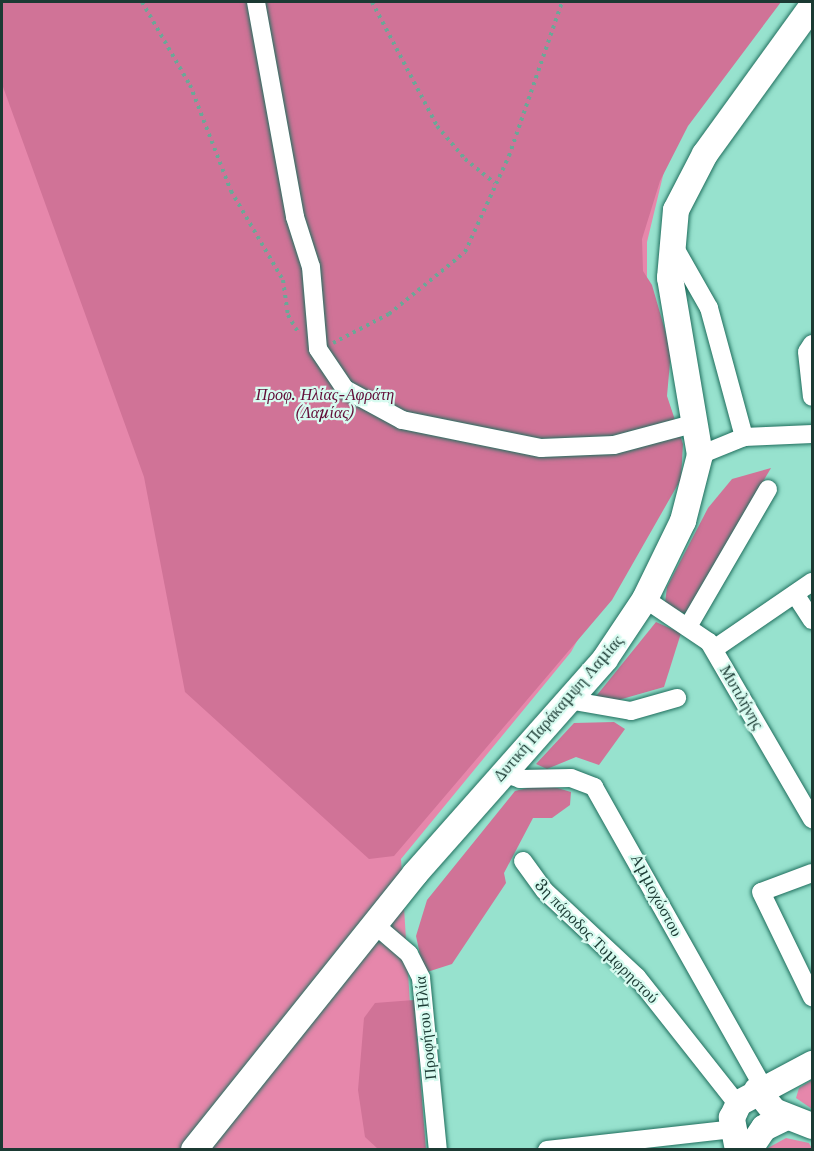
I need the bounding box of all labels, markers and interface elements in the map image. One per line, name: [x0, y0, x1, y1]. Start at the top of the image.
park label: Προφ. Ηλίας-Αφράτη (Λαμίας): [256, 384, 394, 422]
street label: Δυτική Παράκαμψη Λαμίας: [489, 631, 627, 785]
street label: Μυτιλήνης: [716, 662, 768, 732]
street label: Αμμοχώστου: [627, 850, 687, 940]
street label: 3η πάροδος Τυμφρηστού: [531, 875, 663, 1007]
street label: Προφήτου Ηλία: [410, 975, 440, 1081]

